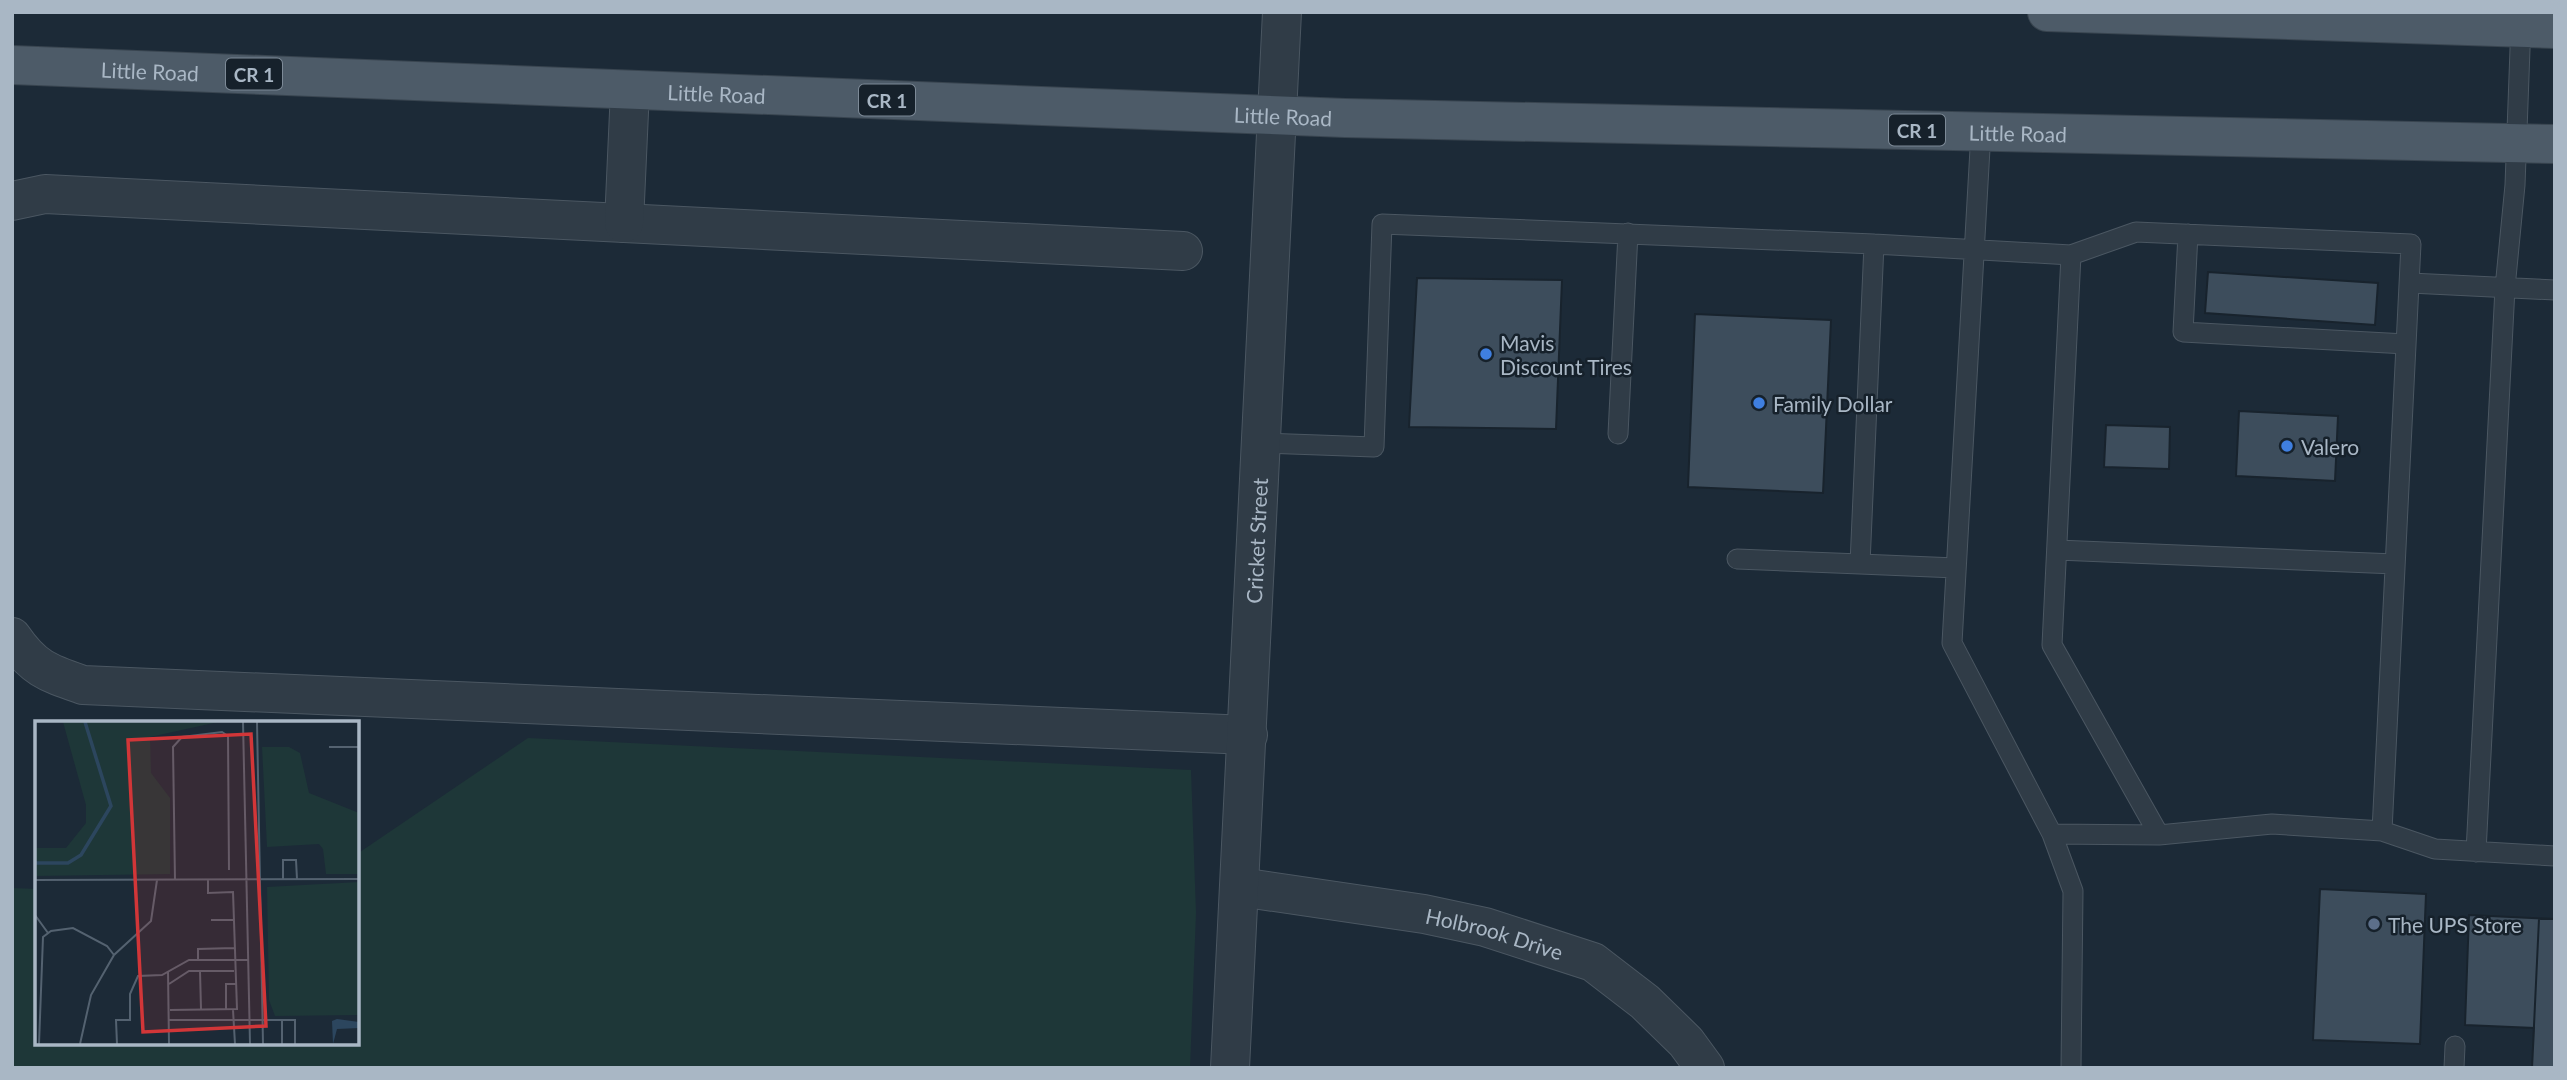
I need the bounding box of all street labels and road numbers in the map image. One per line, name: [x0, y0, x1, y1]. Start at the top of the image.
street label: Little Road: [100, 56, 199, 85]
road number: CR 1: [226, 58, 282, 90]
street label: Little Road: [667, 79, 766, 107]
road number: CR 1: [859, 85, 915, 116]
street label: Little Road: [1233, 101, 1333, 130]
road number: CR 1: [1889, 114, 1945, 146]
street label: Little Road: [1968, 119, 2067, 146]
street label: Cricket Street: [1240, 477, 1272, 604]
street label: Holbrook Drive: [1424, 902, 1566, 964]

